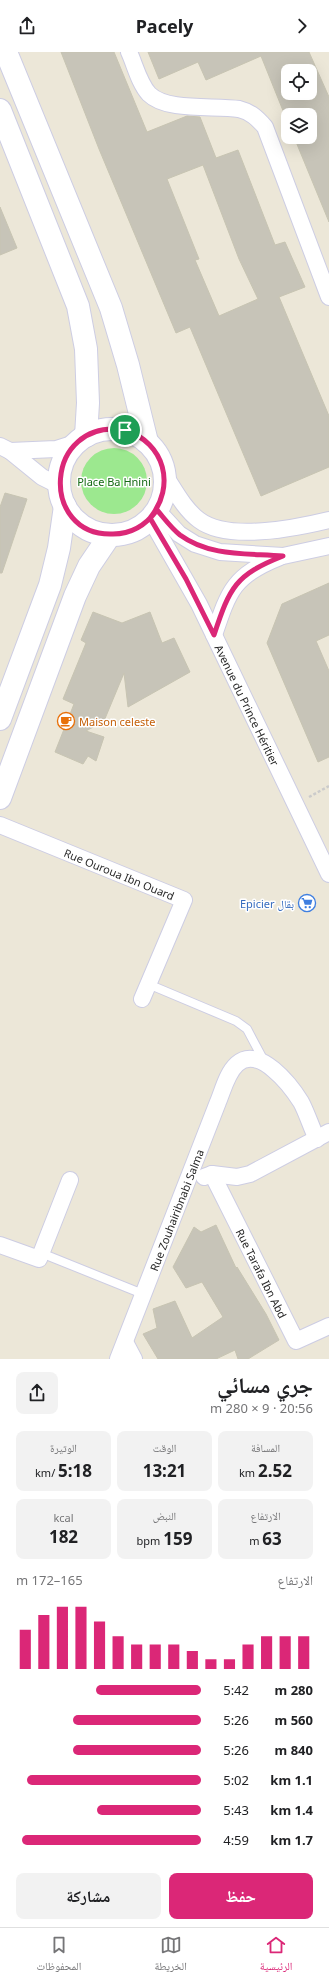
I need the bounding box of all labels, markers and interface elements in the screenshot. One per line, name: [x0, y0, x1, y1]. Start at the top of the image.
text: Pacely: [136, 14, 193, 38]
icon: share: [16, 15, 38, 37]
icon: forward: [291, 15, 313, 37]
map controls: [281, 64, 317, 144]
button: locate: [281, 64, 317, 100]
button: layers: [281, 108, 317, 144]
pin: [108, 413, 142, 447]
icon: arrive: [114, 419, 136, 441]
park label: Place Ba Hnini: [77, 474, 151, 489]
street label: Avenue du Prince Héritier: [212, 642, 283, 768]
cafe icon: Maison celeste: [56, 711, 76, 731]
place label: Maison celeste: [79, 714, 156, 729]
street label: Rue Ouroua Ibn Ouard: [62, 845, 177, 903]
supermarket icon: Epicier بقال: [297, 893, 317, 913]
place label: Epicier بقال: [240, 896, 294, 911]
street label: Rue Zouhairibnabi Salma: [146, 1147, 206, 1273]
street label: Rue Tarafa Ibn Abd: [233, 1226, 291, 1320]
text: جري مسائي: [217, 1369, 313, 1399]
button: share: [16, 1372, 58, 1414]
text: 20:56 · 9 × 280 m: [210, 1399, 313, 1417]
text: الوتيرة: [50, 1440, 77, 1455]
text: الوقت: [153, 1440, 176, 1455]
text: المسافة: [251, 1440, 280, 1455]
text: 5:18: [58, 1459, 92, 1482]
text: 13:21: [143, 1459, 186, 1482]
text: 2.52: [258, 1459, 292, 1482]
text: /km: [35, 1465, 58, 1480]
text: km: [239, 1465, 258, 1480]
text: النبض: [153, 1508, 176, 1523]
text: الارتفاع: [250, 1508, 281, 1523]
text: kcal: [53, 1510, 74, 1525]
text: 182: [49, 1525, 78, 1548]
text: 159: [163, 1527, 192, 1550]
text: 63: [262, 1527, 282, 1550]
text: bpm: [137, 1533, 163, 1548]
text: m: [249, 1533, 262, 1548]
text: 165–172 m: [16, 1571, 83, 1589]
text: الارتفاع: [278, 1571, 313, 1589]
text: 5:42: [223, 1681, 249, 1699]
text: 280 m: [275, 1681, 313, 1699]
text: 5:26: [223, 1711, 249, 1729]
text: 560 m: [275, 1711, 313, 1729]
text: 5:26: [223, 1741, 249, 1759]
text: 840 m: [275, 1741, 313, 1759]
text: 5:02: [223, 1771, 249, 1789]
text: 1.1 km: [270, 1771, 313, 1789]
text: 5:43: [223, 1801, 249, 1819]
text: 1.4 km: [270, 1801, 313, 1819]
text: 4:59: [223, 1831, 249, 1849]
text: 1.7 km: [270, 1831, 313, 1849]
button: مشاركة: [16, 1873, 161, 1919]
button: حفظ: [169, 1873, 313, 1919]
tab: المحفوظات: [37, 1934, 81, 1977]
tab: الخريطة: [154, 1934, 187, 1977]
tab: الرئيسية: [260, 1934, 292, 1977]

